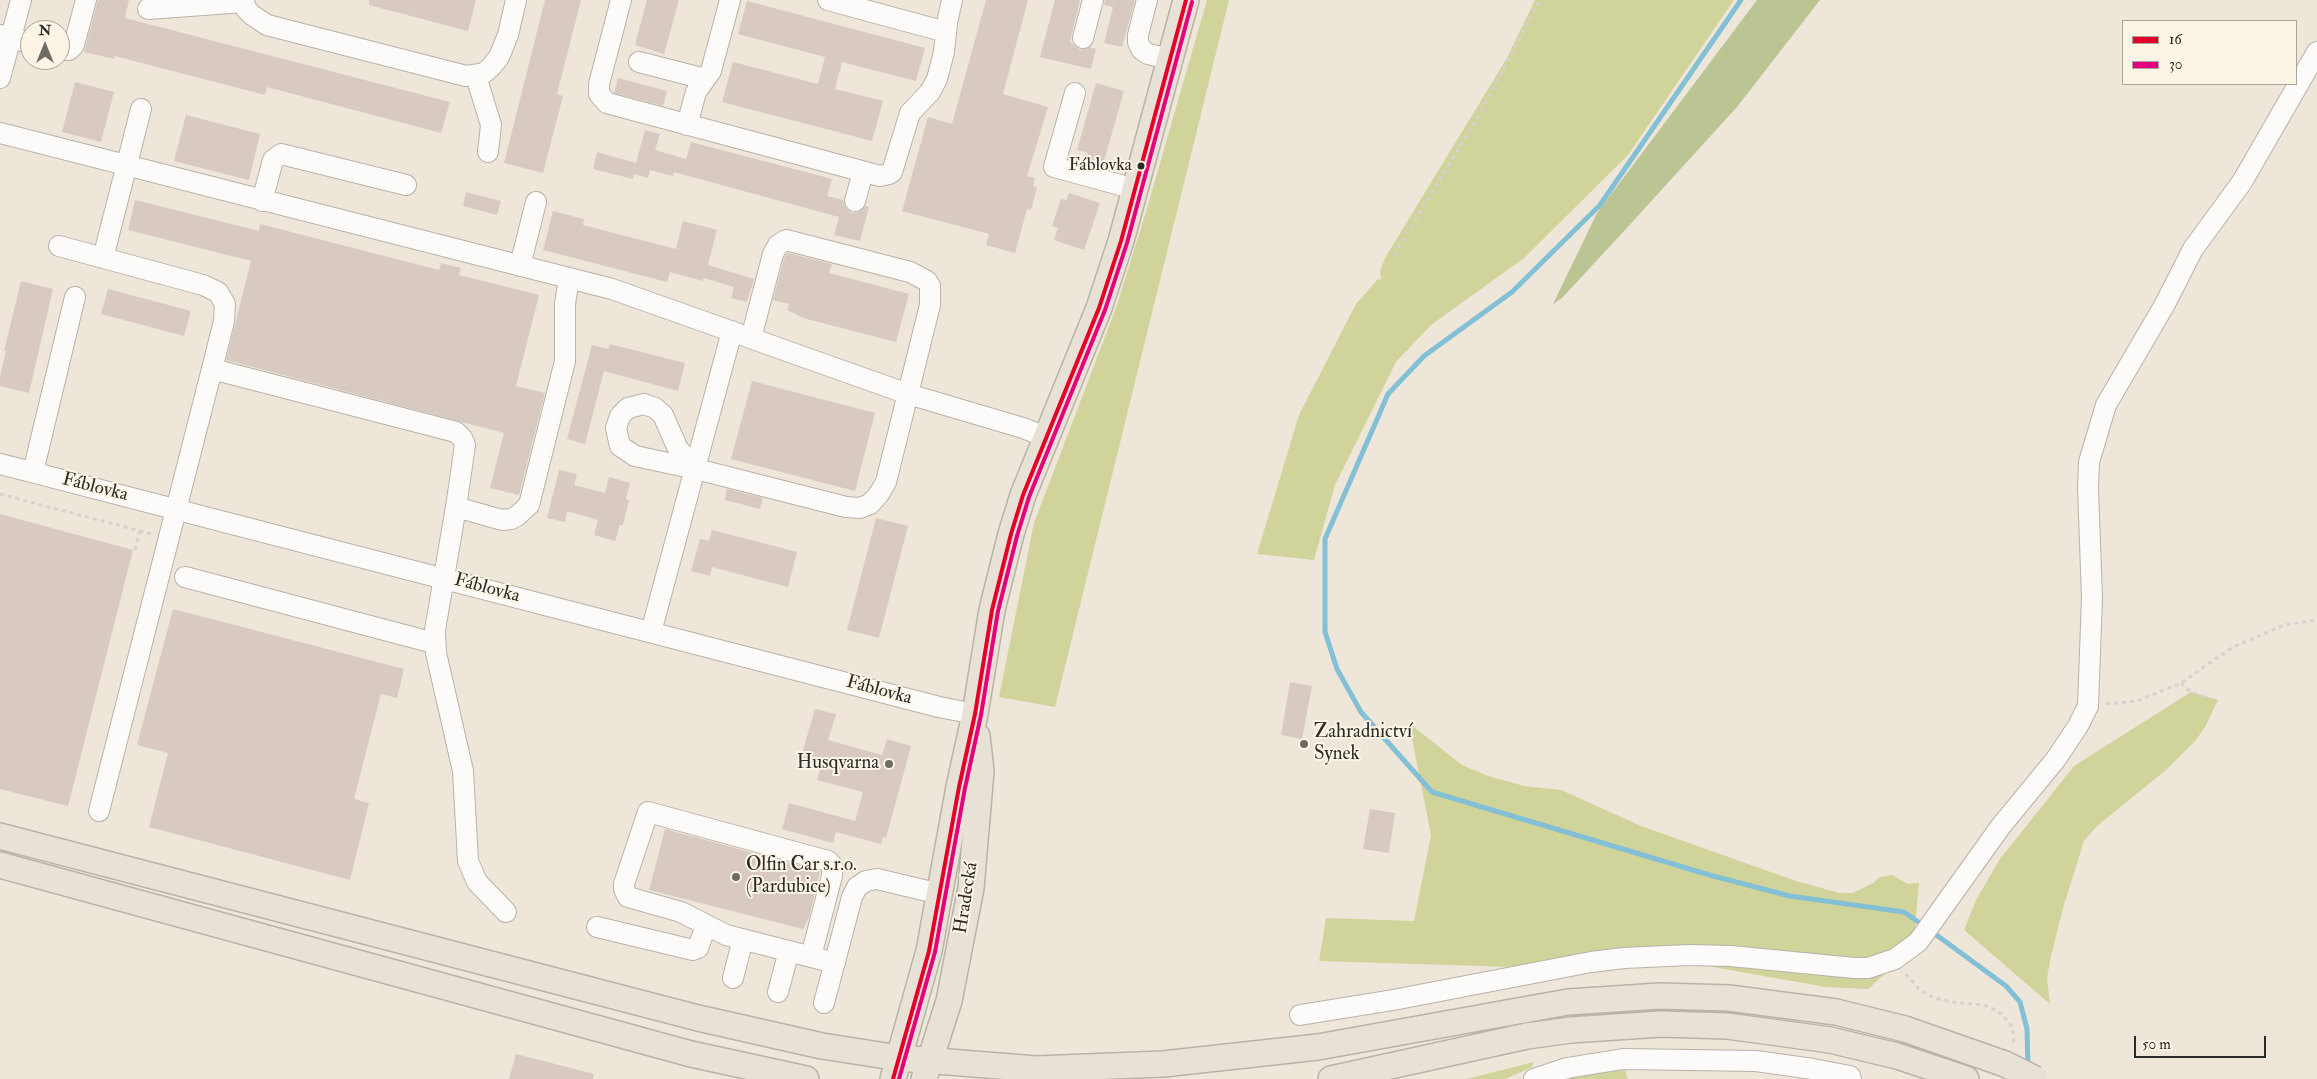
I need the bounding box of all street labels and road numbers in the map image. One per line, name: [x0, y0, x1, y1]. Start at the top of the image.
street label: Fáblovka: [60, 469, 130, 507]
street label: Fáblovka: [452, 569, 522, 609]
street label: Fáblovka: [844, 671, 914, 711]
street label: Hradecká: [950, 861, 984, 935]

